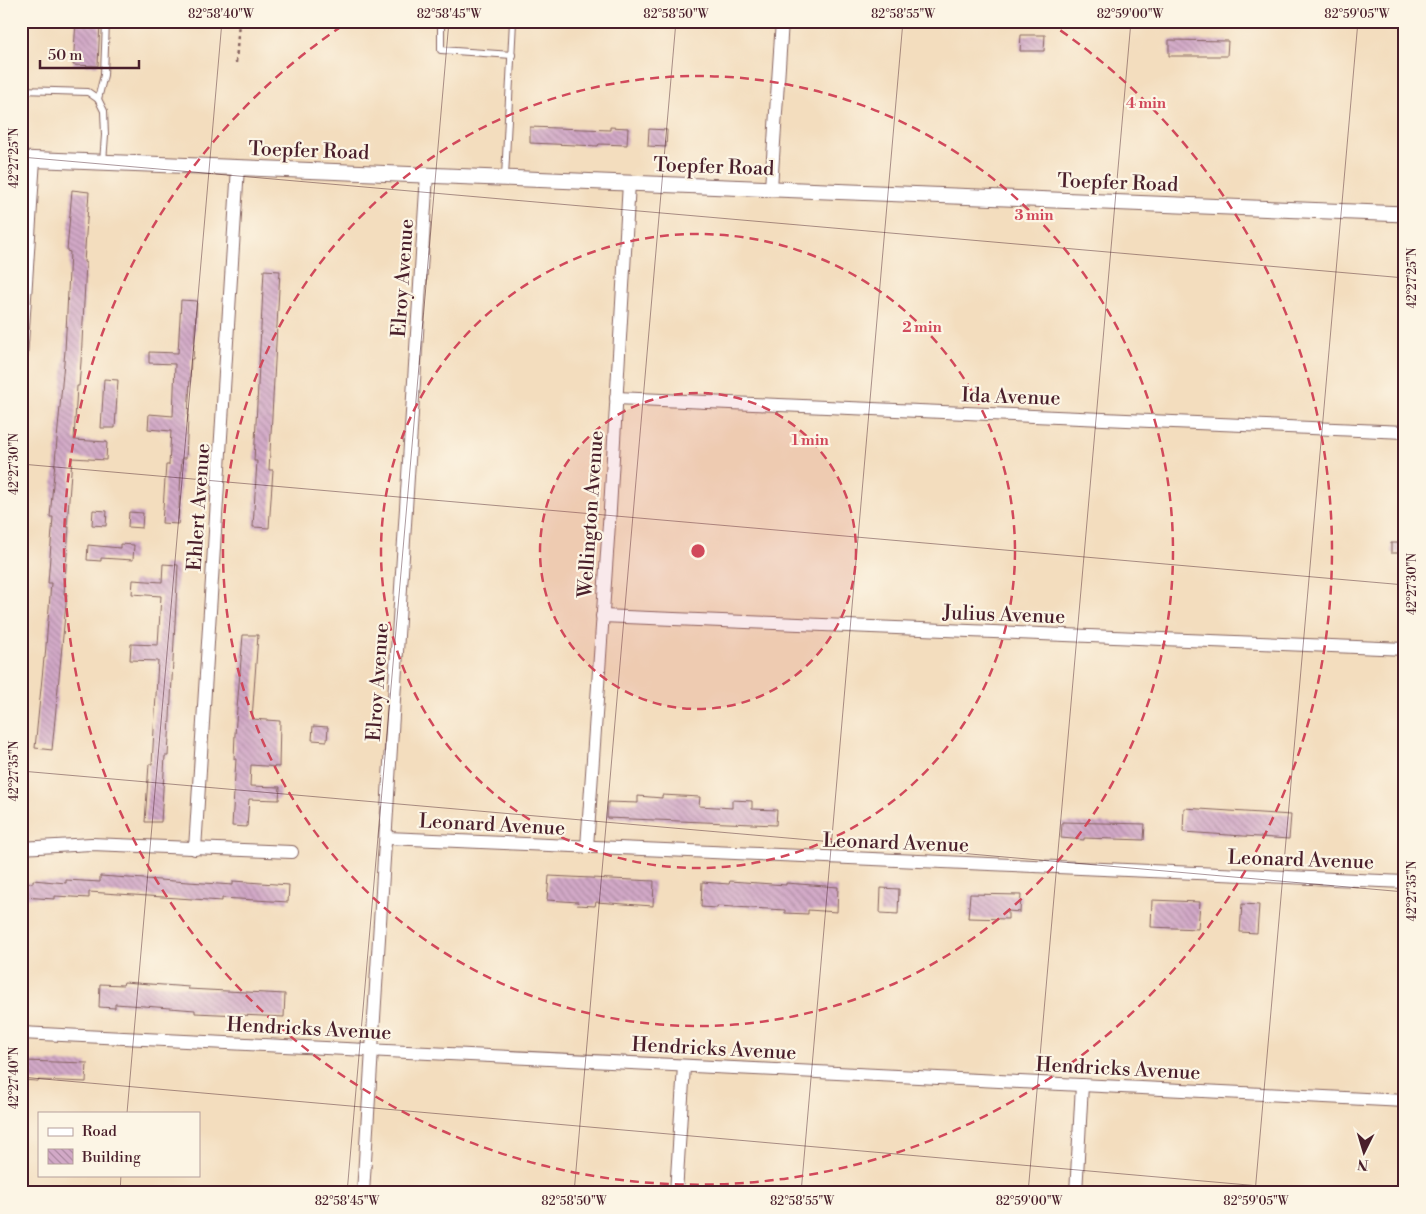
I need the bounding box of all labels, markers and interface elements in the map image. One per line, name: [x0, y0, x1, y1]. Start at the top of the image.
text: 82°58'40"W: [188, 7, 255, 22]
text: 82°58'45"W: [417, 7, 482, 22]
text: 82°58'50"W: [643, 7, 710, 22]
text: 82°58'55"W: [871, 7, 936, 22]
text: 82°59'00"W: [1097, 7, 1164, 22]
text: 82°59'05"W: [1324, 7, 1391, 22]
scale bar: [40, 38, 139, 70]
text: 50 m: [48, 46, 82, 65]
text: 4 min: [1126, 94, 1167, 113]
text: 42°27'25"N: [7, 127, 22, 189]
street label: Toepfer Road: [248, 137, 370, 166]
street label: Toepfer Road: [653, 153, 775, 182]
street label: Toepfer Road: [1057, 169, 1179, 198]
text: 3 min: [1014, 206, 1054, 225]
street label: Elroy Avenue: [387, 218, 420, 338]
text: 42°27'25"N: [1405, 247, 1420, 309]
text: 2 min: [902, 318, 942, 337]
street label: Ida Avenue: [961, 383, 1061, 412]
street label: Wellington Avenue: [573, 430, 610, 600]
text: 1 min: [791, 431, 829, 450]
text: 42°27'30"N: [7, 433, 22, 495]
street label: Ehlert Avenue: [183, 442, 216, 572]
centre of rings: [689, 542, 707, 560]
text: 42°27'30"N: [1405, 553, 1420, 615]
street label: Julius Avenue: [941, 601, 1066, 630]
street label: Elroy Avenue: [362, 622, 395, 742]
text: 42°27'35"N: [7, 741, 22, 801]
street label: Leonard Avenue: [418, 809, 566, 842]
street label: Leonard Avenue: [822, 828, 970, 859]
street label: Leonard Avenue: [1227, 845, 1375, 876]
text: 42°27'35"N: [1405, 861, 1420, 921]
street label: Hendricks Avenue: [226, 1013, 392, 1046]
street label: Hendricks Avenue: [631, 1033, 797, 1066]
text: 42°27'40"N: [7, 1047, 22, 1109]
street label: Hendricks Avenue: [1035, 1053, 1201, 1086]
legend: [38, 1112, 200, 1176]
text: Road: [82, 1122, 117, 1141]
north arrow: [1338, 1126, 1388, 1176]
text: Building: [81, 1148, 141, 1167]
text: N: [1357, 1155, 1369, 1173]
text: 82°58'45"W: [315, 1194, 380, 1209]
text: 82°58'50"W: [541, 1194, 608, 1209]
text: 82°58'55"W: [770, 1194, 835, 1209]
text: 82°59'00"W: [996, 1194, 1063, 1209]
text: 82°59'05"W: [1223, 1194, 1290, 1209]

